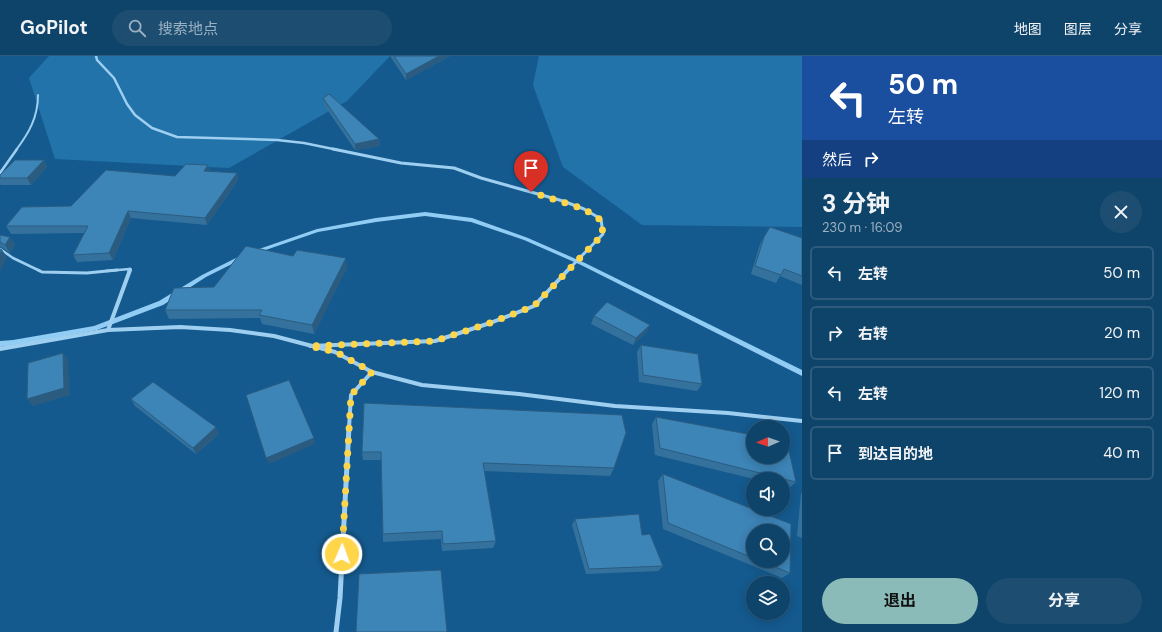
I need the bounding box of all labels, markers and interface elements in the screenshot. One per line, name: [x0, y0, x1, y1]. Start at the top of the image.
search box: [112, 10, 392, 46]
text: GoPilot: [20, 15, 88, 40]
icon: search: [126, 17, 148, 39]
text: 搜索地点: [158, 19, 218, 39]
text: 地图: [1014, 20, 1042, 38]
text: 图层: [1064, 20, 1092, 38]
text: 分享: [1114, 20, 1142, 38]
text: 50 m: [888, 66, 958, 103]
icon: left: [822, 72, 874, 124]
text: 左转: [888, 105, 924, 129]
icon: right: [860, 148, 882, 170]
text: 然后: [822, 150, 852, 170]
pin: [514, 151, 548, 192]
icon: arrive: [520, 157, 542, 179]
text: 3 分钟: [822, 188, 890, 219]
button: close: [1100, 191, 1142, 233]
text: 230 m · 16:09: [822, 219, 903, 236]
icon: left: [824, 262, 846, 284]
text: 50 m: [1103, 263, 1140, 283]
text: 左转: [858, 264, 888, 284]
icon: right: [824, 322, 846, 344]
text: 20 m: [1104, 323, 1140, 343]
text: 右转: [858, 324, 888, 344]
icon: left: [824, 382, 846, 404]
text: 120 m: [1099, 383, 1140, 403]
text: 左转: [858, 384, 888, 404]
north arrow: [746, 420, 790, 464]
map controls: [746, 420, 790, 620]
icon: arrive: [824, 442, 846, 464]
text: 40 m: [1103, 443, 1140, 463]
text: 到达目的地: [858, 444, 933, 464]
button: sound: [746, 472, 790, 516]
button: search: [746, 524, 790, 568]
position arrow: [321, 533, 363, 575]
button: layers: [746, 576, 790, 620]
button: 退出: [822, 578, 978, 624]
button: 分享: [986, 578, 1142, 624]

